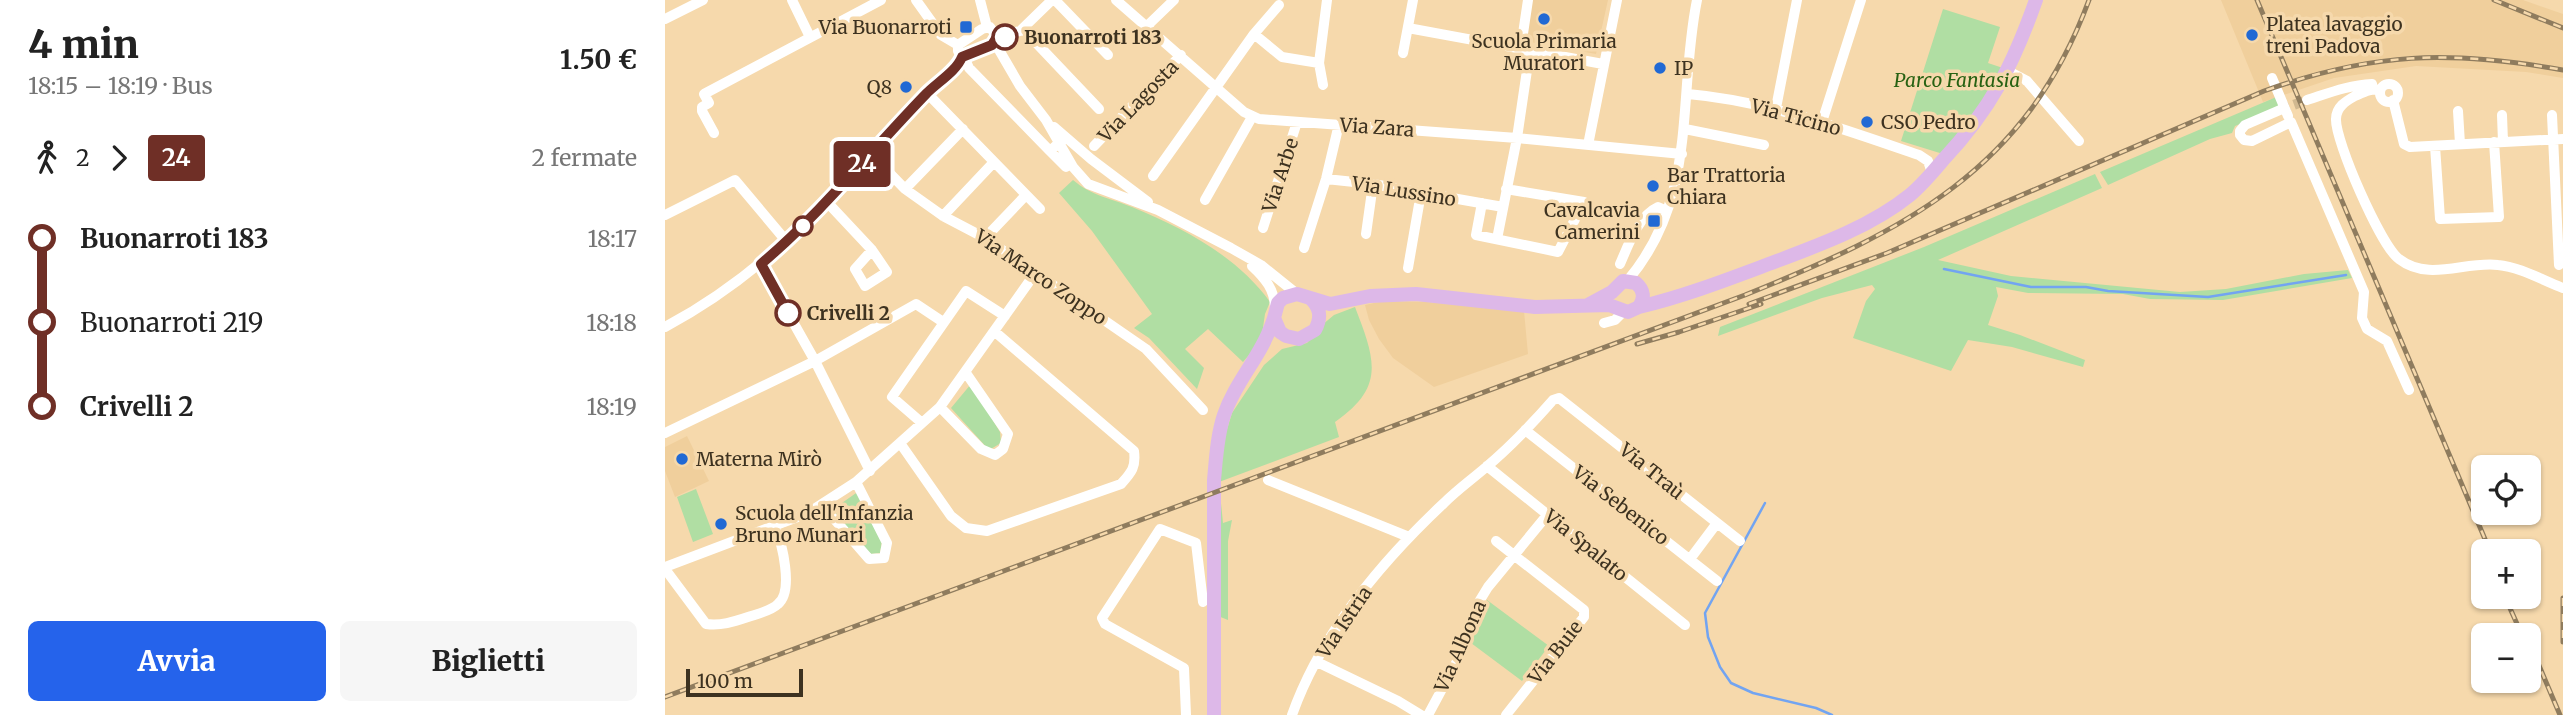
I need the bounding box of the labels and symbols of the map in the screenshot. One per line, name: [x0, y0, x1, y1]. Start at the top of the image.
marker: Scuola Primaria Muratori: [1536, 11, 1552, 27]
place label: Platea lavaggio treni Padova: [2266, 12, 2403, 58]
place label: Via Buonarroti: [818, 15, 952, 39]
marker: Via Buonarroti: [958, 19, 974, 35]
marker: Buonarroti 183: [992, 24, 1018, 50]
place label: Buonarroti 183: [1024, 25, 1162, 49]
marker: Platea lavaggio treni Padova: [2244, 27, 2260, 43]
place label: Scuola Primaria Muratori: [1471, 29, 1617, 75]
street label: Via Lagosta: [1092, 55, 1183, 148]
place label: IP: [1674, 56, 1693, 80]
marker: IP: [1652, 60, 1668, 76]
park label: Parco Fantasia: [1894, 68, 2020, 92]
place label: Q8: [867, 75, 892, 99]
marker: Q8: [898, 79, 914, 95]
street label: Via Ticino: [1747, 93, 1844, 141]
place label: CSO Pedro: [1881, 110, 1976, 134]
street label: Via Zara: [1338, 112, 1415, 142]
marker: CSO Pedro: [1859, 114, 1875, 130]
street label: Via Arbe: [1256, 135, 1303, 216]
line badge: 24: [831, 141, 893, 187]
place label: Bar Trattoria Chiara: [1667, 163, 1785, 209]
street label: Via Lussino: [1349, 171, 1458, 211]
marker: Bar Trattoria Chiara: [1645, 178, 1661, 194]
place label: Cavalcavia Camerini: [1544, 198, 1640, 244]
marker: Cavalcavia Camerini: [1646, 213, 1662, 229]
unlabelled marker: [793, 216, 813, 236]
street label: Via Marco Zoppo: [970, 224, 1111, 330]
marker: Crivelli 2: [775, 300, 801, 326]
place label: Crivelli 2: [807, 301, 890, 325]
street label: Via Traù: [1614, 437, 1689, 504]
place label: Materna Mirò: [696, 447, 822, 471]
marker: Materna Mirò: [674, 451, 690, 467]
street label: Via Sebenico: [1567, 459, 1674, 550]
place label: Scuola dell'Infanzia Bruno Munari: [735, 501, 913, 547]
street label: Via Spalato: [1539, 503, 1633, 586]
marker: Scuola dell'Infanzia Bruno Munari: [713, 516, 729, 532]
street label: Via Istria: [1311, 581, 1377, 663]
street label: Via Albona: [1429, 596, 1491, 697]
street label: Via Buie: [1522, 615, 1587, 689]
scale bar: [686, 666, 803, 698]

